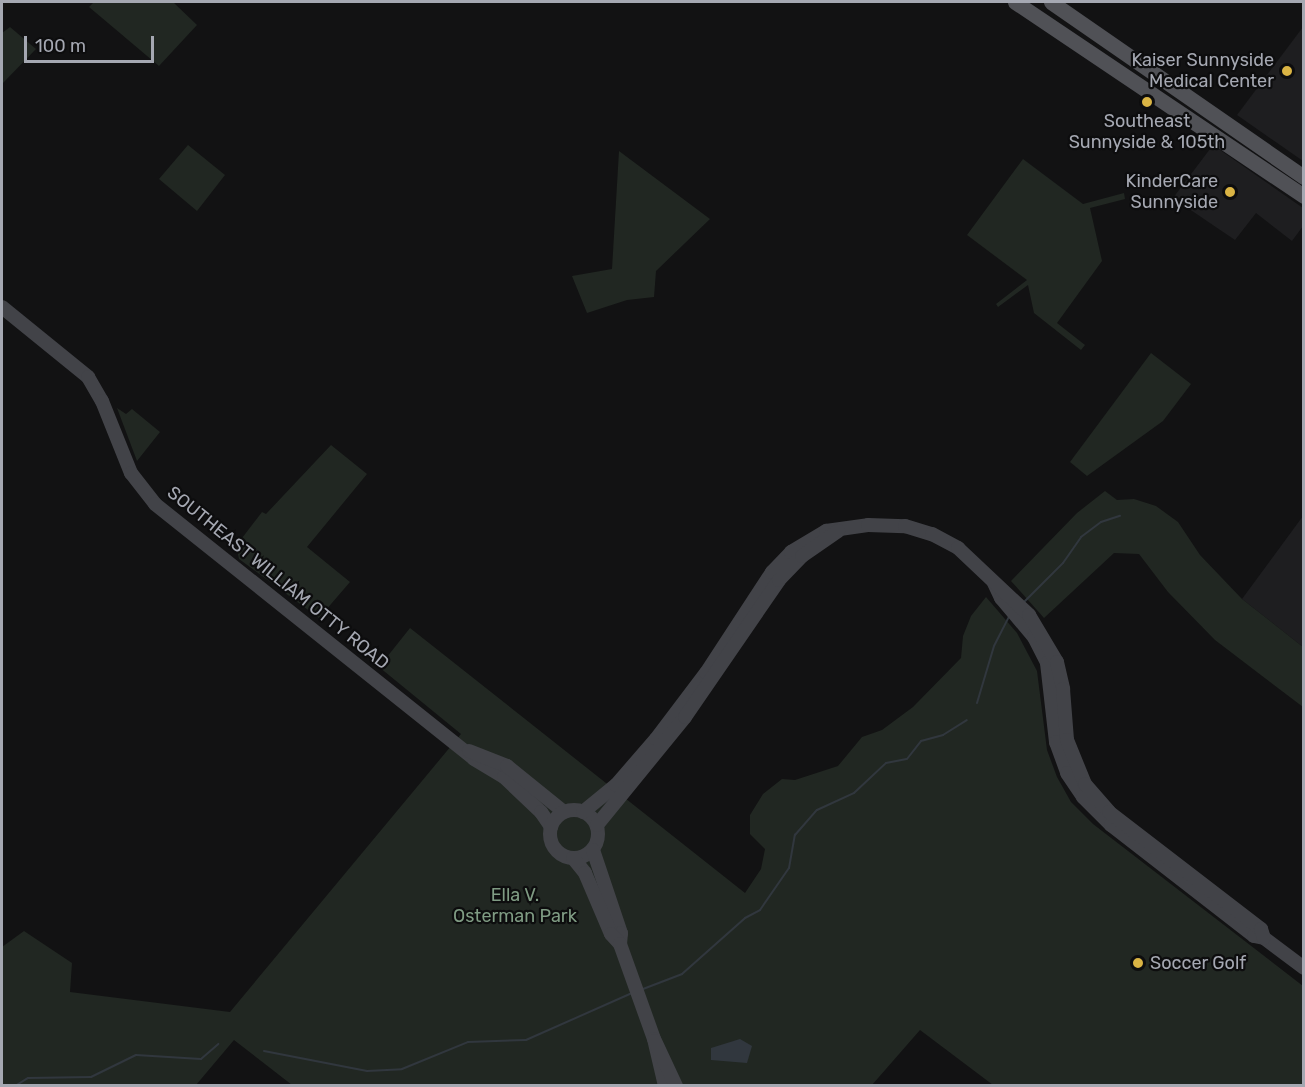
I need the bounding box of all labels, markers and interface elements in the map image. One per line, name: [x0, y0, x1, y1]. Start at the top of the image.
scale bar: [27, 24, 158, 62]
text: 100 m: [35, 35, 86, 57]
place label: Kaiser Sunnyside Medical Center: [1131, 50, 1274, 92]
marker: Kaiser Sunnyside Medical Center: [1278, 62, 1296, 80]
marker: Southeast Sunnyside & 105th: [1140, 95, 1154, 109]
place label: Southeast Sunnyside & 105th: [1069, 111, 1225, 154]
place label: KinderCare Sunnyside: [1126, 171, 1218, 213]
marker: KinderCare Sunnyside: [1223, 185, 1237, 199]
street label: SOUTHEAST WILLIAM OTTY ROAD: [162, 481, 394, 675]
park label: Ella V. Osterman Park: [453, 885, 577, 928]
place label: Soccer Golf: [1150, 952, 1247, 974]
marker: Soccer Golf: [1131, 956, 1145, 970]

